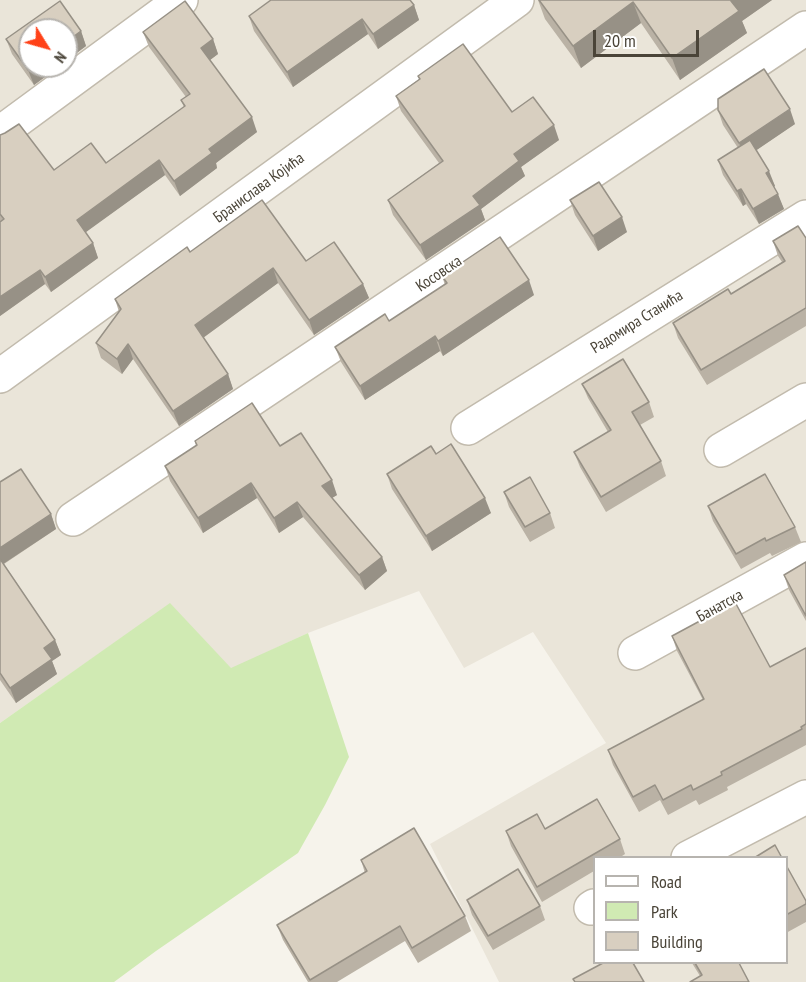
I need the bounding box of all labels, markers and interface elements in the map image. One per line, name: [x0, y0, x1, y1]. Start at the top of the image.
north arrow: [18, 18, 78, 78]
scale bar: [596, 18, 702, 56]
text: 20 m: [604, 29, 636, 52]
text: N: [50, 48, 71, 67]
street label: Бранислава Којића: [210, 149, 308, 227]
street label: Косовска: [412, 252, 466, 296]
street label: Радомира Станића: [587, 286, 687, 358]
street label: Банатска: [693, 585, 747, 627]
legend: [593, 856, 788, 964]
text: Road: [651, 870, 682, 893]
text: Park: [651, 900, 678, 923]
text: Building: [651, 930, 703, 953]

